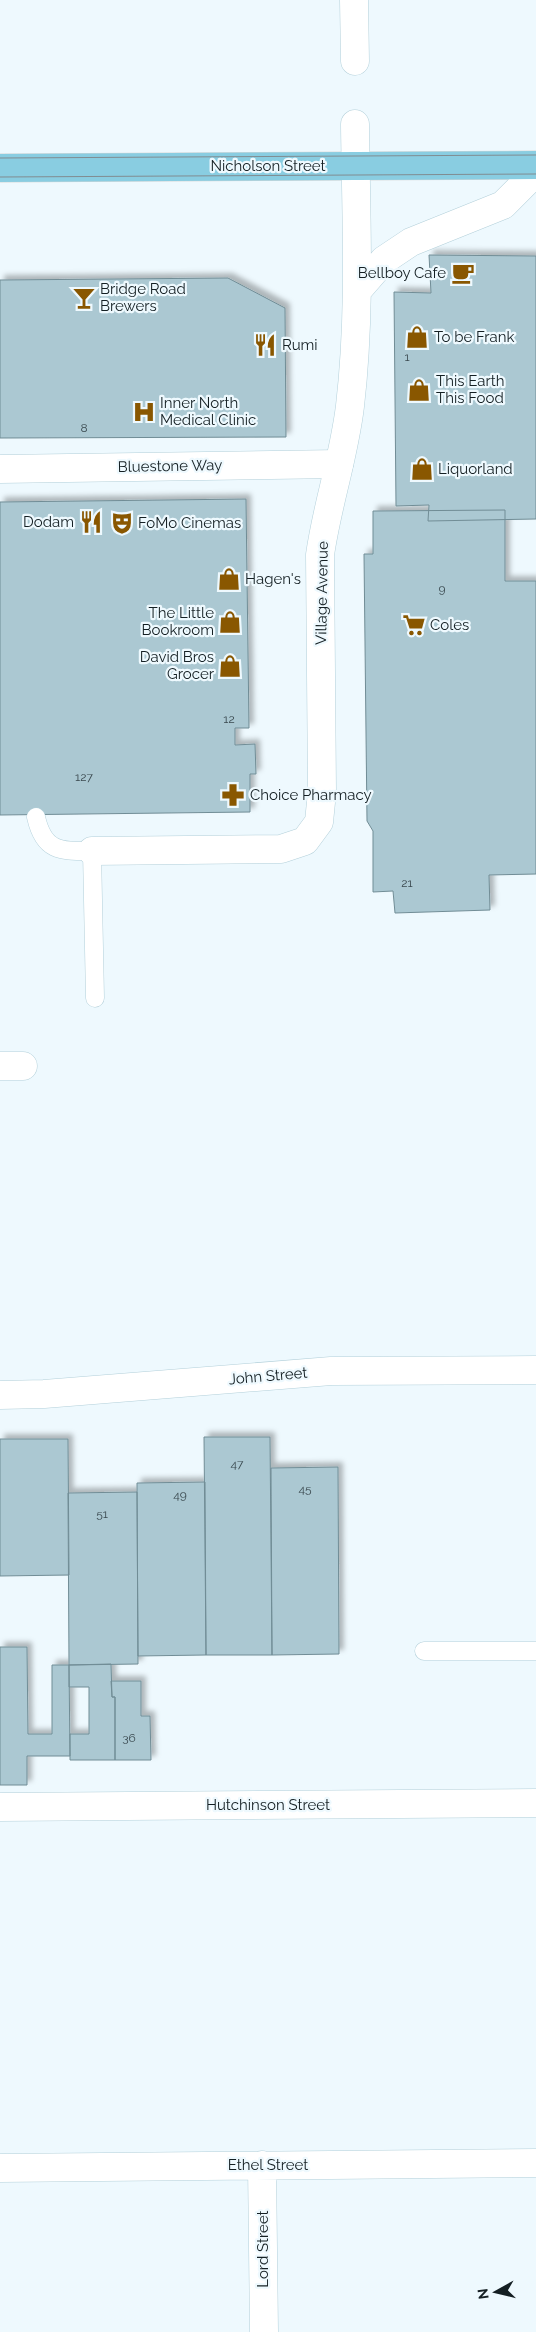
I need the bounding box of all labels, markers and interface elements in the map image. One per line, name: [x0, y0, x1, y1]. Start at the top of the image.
street label: Nicholson Street: [210, 157, 326, 175]
cafe icon: Bellboy Cafe: [450, 260, 476, 286]
place label: Bellboy Cafe: [358, 264, 446, 282]
place label: Bridge Road Brewers: [100, 280, 186, 315]
bar icon: Bridge Road Brewers: [71, 285, 97, 311]
shop icon: To be Frank: [404, 324, 430, 350]
place label: To be Frank: [434, 328, 515, 346]
restaurant icon: Rumi: [252, 332, 278, 358]
place label: Rumi: [282, 336, 318, 354]
house number: 1: [404, 350, 410, 364]
place label: This Earth This Food: [436, 372, 505, 407]
shop icon: This Earth This Food: [406, 377, 432, 403]
place label: Inner North Medical Clinic: [160, 394, 256, 429]
hospital icon: Inner North Medical Clinic: [131, 399, 157, 425]
house number: 8: [80, 421, 88, 435]
street label: Bluestone Way: [118, 456, 222, 476]
shop icon: Liquorland: [409, 456, 435, 482]
place label: Liquorland: [438, 460, 513, 478]
restaurant icon: Dodam: [78, 509, 104, 535]
theatre icon: FoMo Cinemas: [109, 510, 135, 536]
place label: Dodam: [23, 513, 74, 531]
place label: FoMo Cinemas: [138, 514, 241, 532]
street label: Village Avenue: [312, 541, 332, 645]
shop icon: Hagen's: [216, 566, 242, 592]
place label: Hagen's: [245, 570, 301, 588]
house number: 9: [438, 582, 446, 596]
place label: The Little Bookroom: [142, 604, 214, 639]
shop icon: The Little Bookroom: [217, 609, 243, 635]
supermarket icon: Coles: [401, 612, 427, 638]
place label: Coles: [430, 616, 469, 634]
place label: David Bros Grocer: [140, 648, 215, 683]
shop icon: David Bros Grocer: [217, 653, 243, 679]
house number: 12: [223, 712, 235, 726]
house number: 127: [75, 770, 93, 784]
pharmacy icon: Choice Pharmacy: [220, 782, 246, 808]
place label: Choice Pharmacy: [250, 786, 372, 804]
house number: 21: [401, 876, 413, 890]
street label: John Street: [228, 1364, 308, 1388]
house number: 47: [231, 1457, 244, 1471]
house number: 45: [298, 1482, 312, 1496]
house number: 49: [173, 1488, 187, 1502]
house number: 51: [96, 1507, 108, 1521]
house number: 36: [122, 1731, 136, 1745]
street label: Hutchinson Street: [206, 1796, 330, 1814]
street label: Ethel Street: [228, 2156, 308, 2174]
street label: Lord Street: [254, 2210, 272, 2288]
north arrow: [471, 2267, 521, 2317]
text: N: [474, 2287, 492, 2300]

